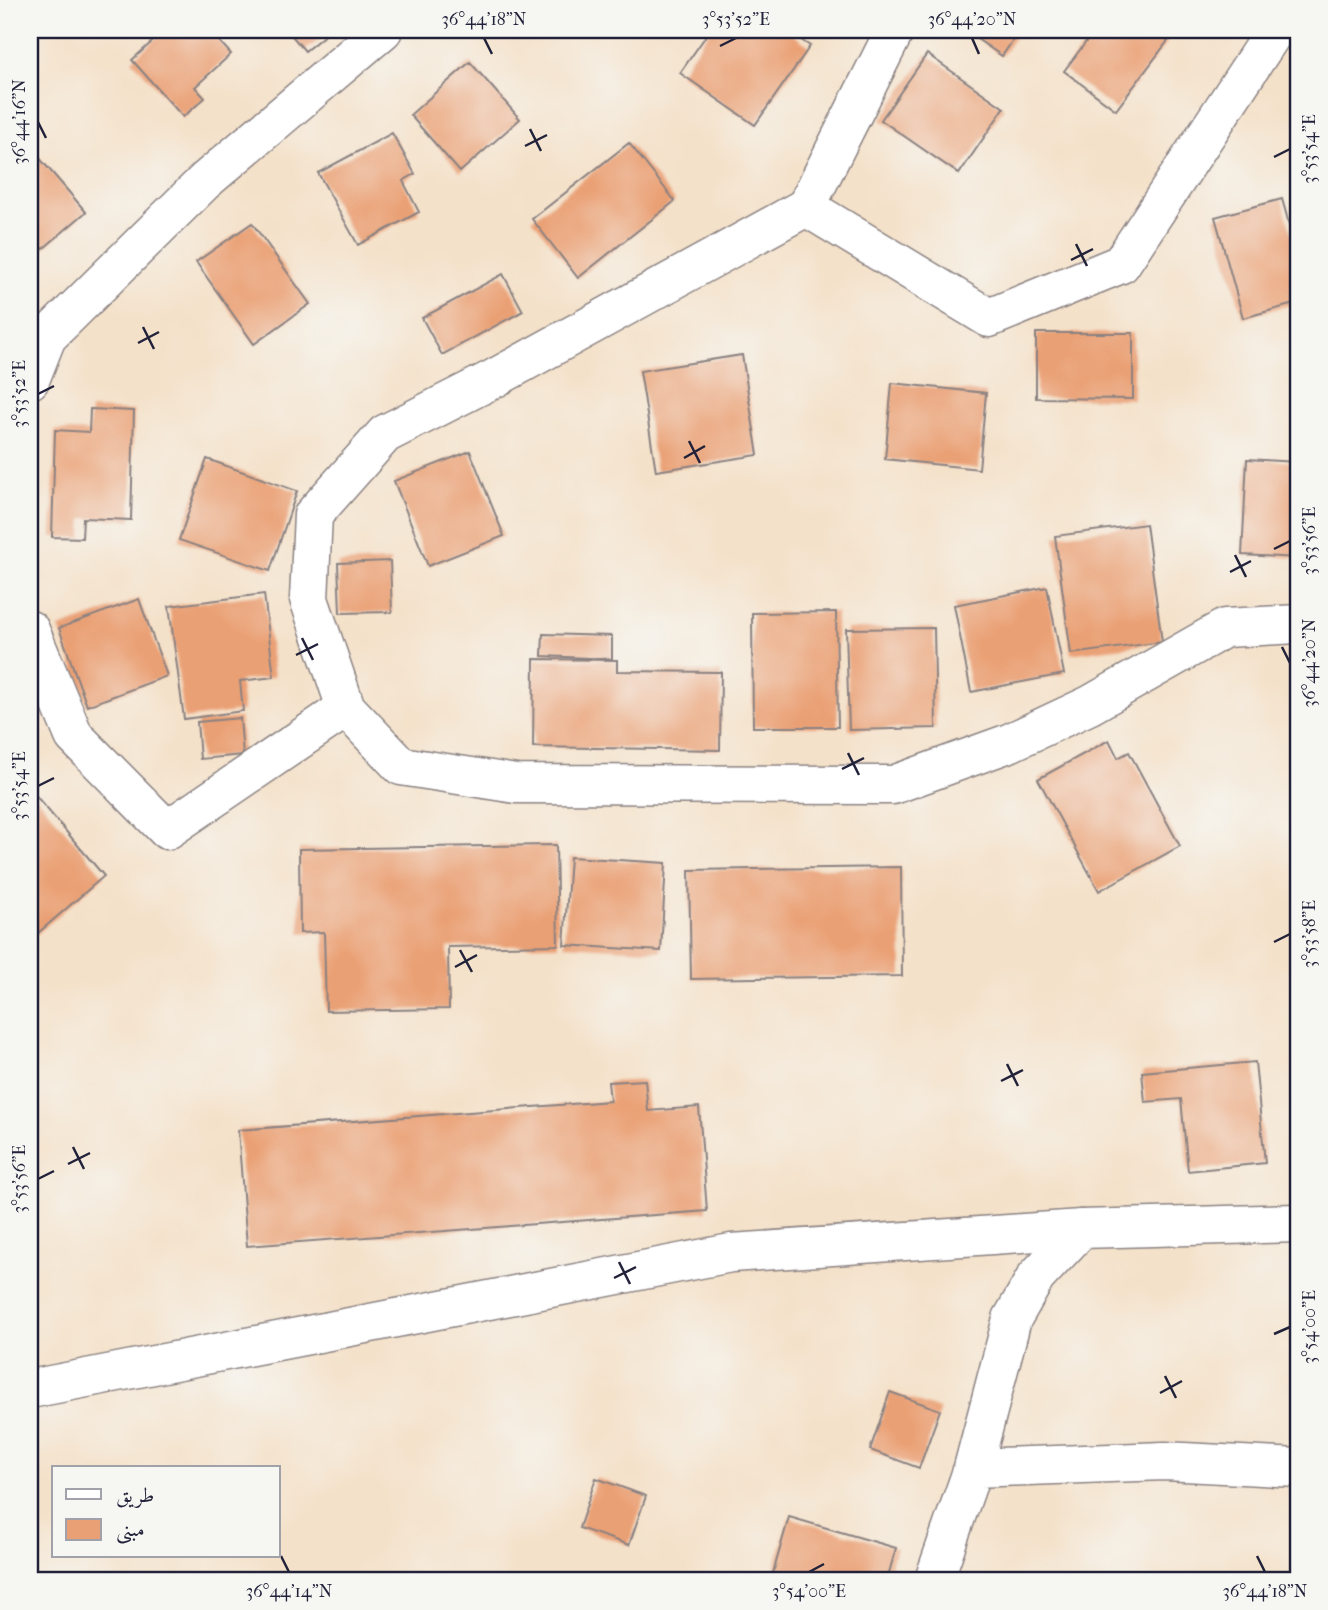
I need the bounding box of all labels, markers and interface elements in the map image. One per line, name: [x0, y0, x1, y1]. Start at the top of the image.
text: 36°44'18"N: [441, 9, 527, 30]
text: 3°53'52"E: [702, 9, 770, 30]
text: 36°44'20"N: [928, 9, 1017, 30]
text: 36°44'16"N: [9, 79, 30, 165]
text: 3°53'54"E: [1299, 114, 1320, 184]
text: 3°53'52"E: [9, 360, 30, 428]
text: 3°53'56"E: [1299, 507, 1320, 575]
text: 36°44'20"N: [1299, 618, 1320, 707]
text: 3°53'54"E: [9, 751, 30, 821]
text: 3°53'58"E: [1299, 900, 1320, 968]
text: 3°53'56"E: [9, 1145, 30, 1213]
text: 3°54'00"E: [1299, 1290, 1320, 1364]
legend: [52, 1466, 280, 1558]
text: طريق: [116, 1483, 154, 1508]
text: مبنى: [116, 1517, 145, 1544]
text: 36°44'14"N: [246, 1581, 333, 1602]
text: 3°54'00"E: [772, 1581, 846, 1602]
text: 36°44'18"N: [1222, 1581, 1308, 1602]

